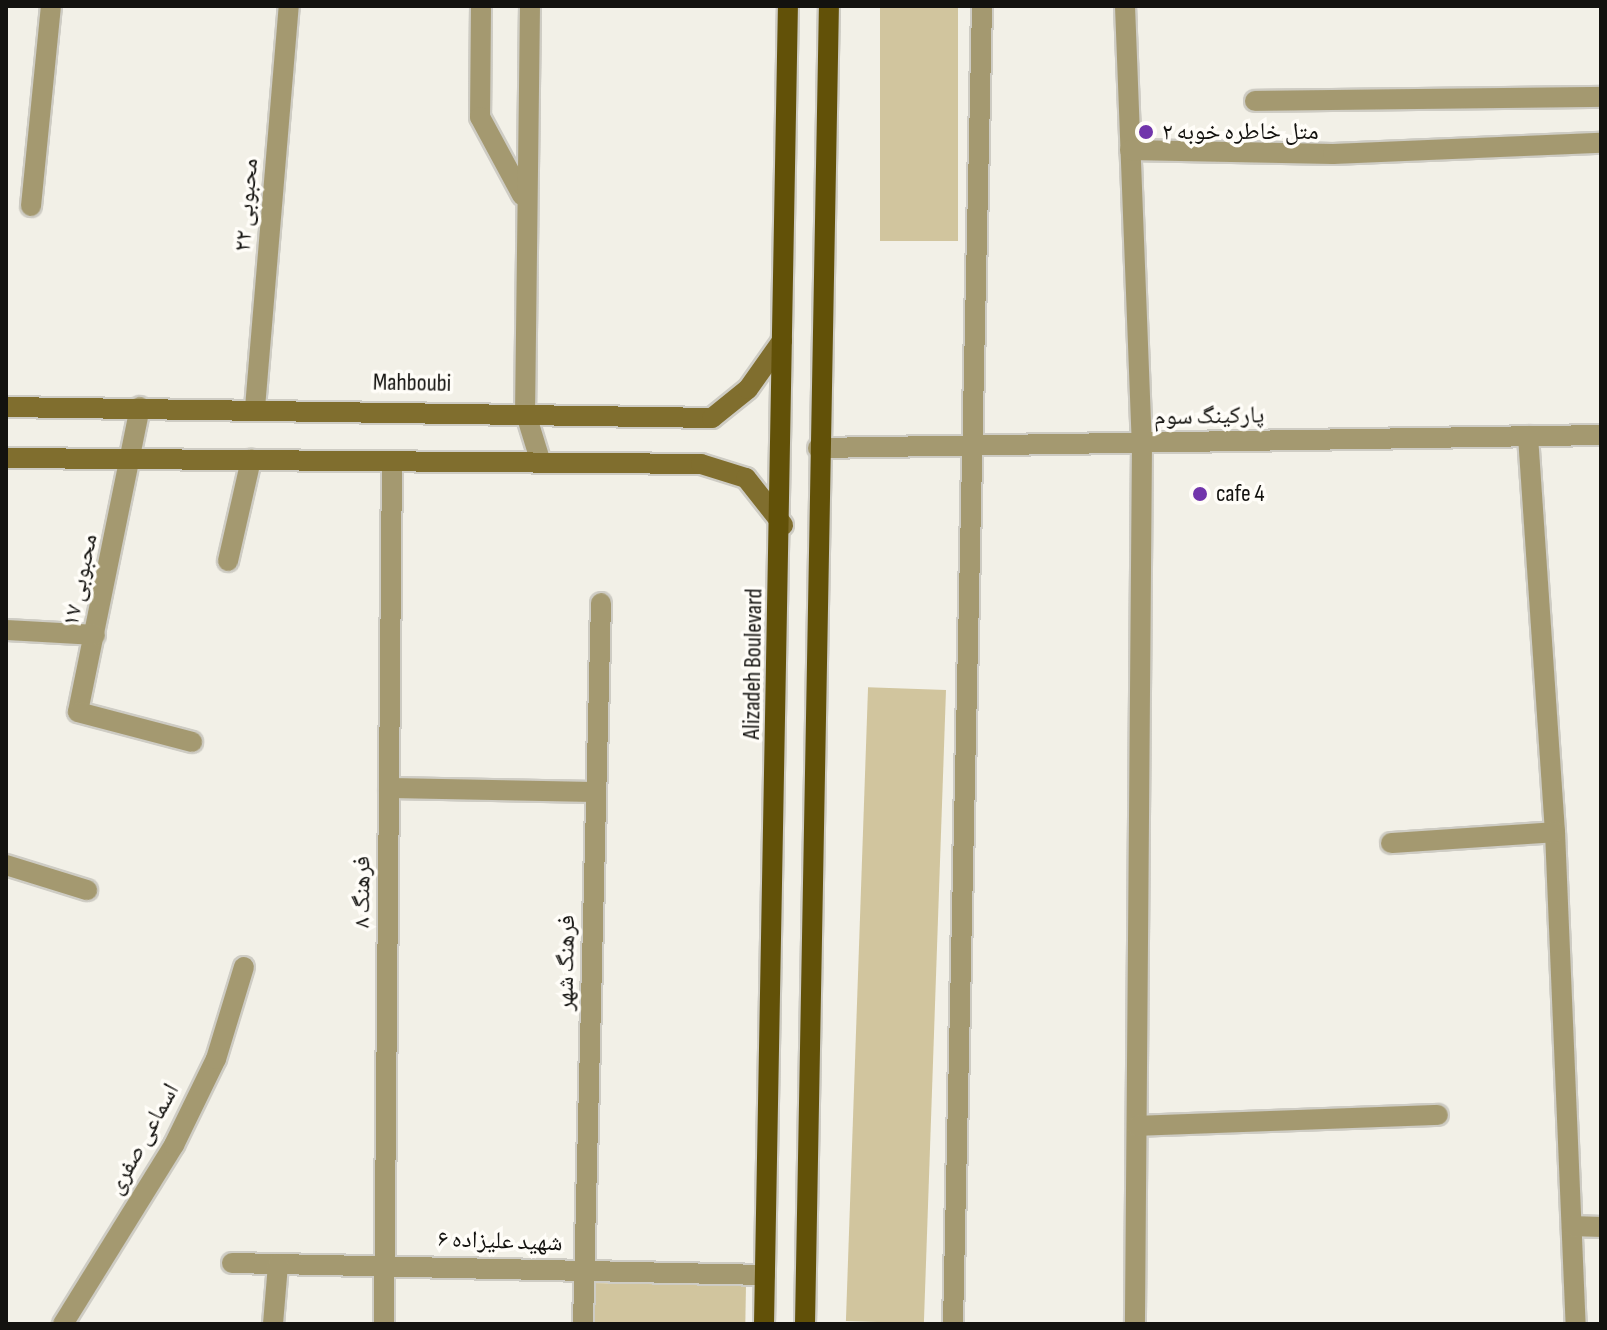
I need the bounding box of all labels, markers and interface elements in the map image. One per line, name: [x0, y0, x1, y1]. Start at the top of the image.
place label: متل خاطره خوبه ۲: [1162, 118, 1319, 146]
marker: متل خاطره خوبه ۲: [1137, 123, 1155, 141]
street label: محبوبی ۲۲: [228, 157, 264, 253]
street label: Mahboubi: [373, 368, 451, 398]
street label: پارکینگ سوم: [1154, 401, 1264, 431]
place label: cafe 4: [1216, 480, 1264, 508]
marker: cafe 4: [1191, 485, 1209, 503]
street label: محبوبی ۱۷: [56, 531, 104, 629]
street label: Alizadeh Boulevard: [737, 588, 769, 740]
street label: فرهنگ ۸: [348, 856, 376, 928]
street label: فرهنگ شهر: [551, 915, 581, 1011]
street label: اسماعی صفری: [101, 1078, 185, 1200]
street label: شهید علیزاده ۶: [437, 1224, 563, 1258]

